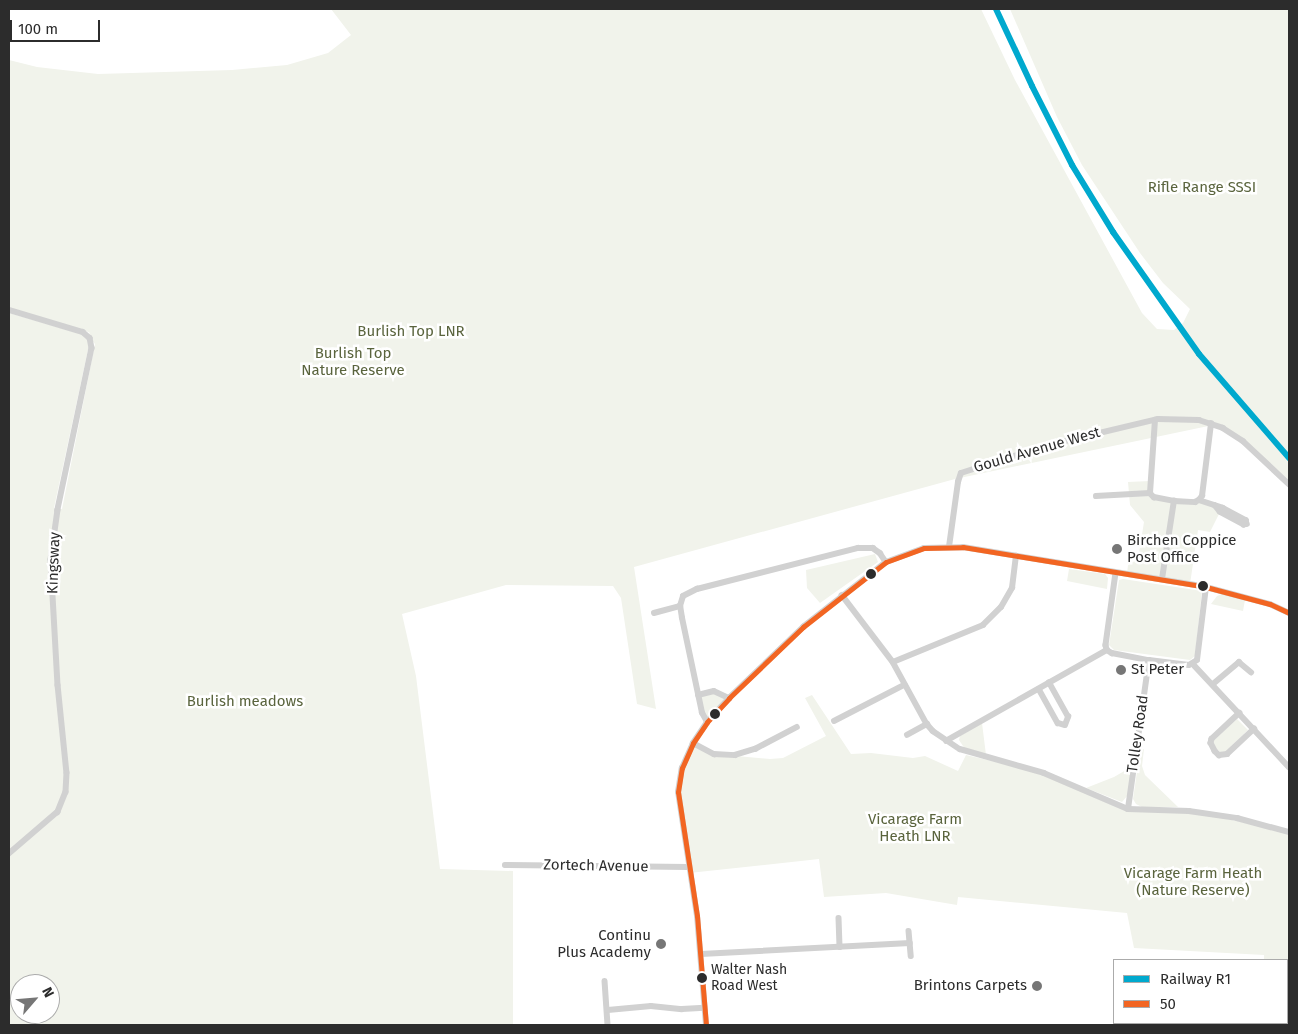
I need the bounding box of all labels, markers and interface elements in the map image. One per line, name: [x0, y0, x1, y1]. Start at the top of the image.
scale bar: [12, 10, 102, 42]
text: 100 m: [18, 20, 58, 38]
park label: Rifle Range SSSI: [1148, 179, 1256, 197]
park label: Burlish Top LNR: [357, 323, 465, 341]
park label: Burlish Top Nature Reserve: [301, 344, 405, 379]
street label: Gould Avenue West: [972, 423, 1102, 477]
place label: Birchen Coppice Post Office: [1127, 531, 1237, 566]
street label: Kingsway: [44, 532, 64, 594]
marker: Birchen Coppice Post Office: [1111, 543, 1123, 555]
unlabelled marker: [866, 569, 876, 579]
unlabelled marker: [1198, 581, 1208, 591]
place label: St Peter: [1131, 661, 1184, 679]
marker: St Peter: [1115, 664, 1127, 676]
park label: Burlish meadows: [187, 693, 303, 711]
street label: Tolley Road: [1124, 694, 1152, 774]
unlabelled marker: [710, 709, 720, 719]
park label: Vicarage Farm Heath LNR: [868, 810, 962, 845]
street label: Zortech Avenue: [543, 856, 649, 876]
park label: Vicarage Farm Heath (Nature Reserve): [1124, 864, 1262, 899]
place label: Continu Plus Academy: [557, 926, 651, 961]
marker: Continu Plus Academy: [655, 938, 667, 950]
legend: [1113, 959, 1288, 1024]
place label: Walter Nash Road West: [711, 962, 787, 994]
text: Railway R1: [1160, 970, 1231, 988]
marker: Walter Nash Road West: [697, 973, 707, 983]
north arrow: [10, 974, 60, 1024]
place label: Brintons Carpets: [914, 977, 1027, 995]
marker: Brintons Carpets: [1031, 980, 1043, 992]
text: N: [38, 984, 58, 1000]
text: 50: [1160, 995, 1176, 1013]

